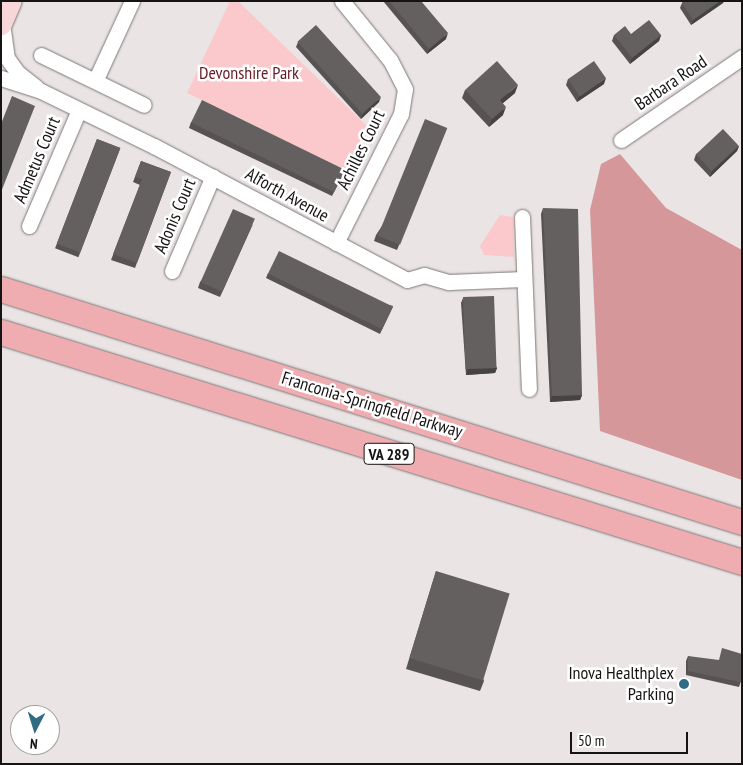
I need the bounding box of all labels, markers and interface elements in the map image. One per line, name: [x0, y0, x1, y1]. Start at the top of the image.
street label: Barbara Road: [631, 51, 711, 115]
park label: Devonshire Park: [199, 62, 299, 84]
street label: Achilles Court: [332, 107, 390, 193]
street label: Admetus Court: [9, 114, 65, 206]
street label: Alforth Avenue: [241, 163, 333, 227]
street label: Adonis Court: [150, 175, 200, 257]
street label: Franconia-Springfield Parkway: [279, 367, 465, 443]
road number: VA 289: [363, 440, 415, 468]
place label: Inova Healthplex Parking: [568, 663, 674, 706]
marker: Inova Healthplex Parking: [678, 678, 690, 690]
north arrow: [10, 705, 60, 755]
scale bar: [573, 722, 690, 754]
text: 50 m: [578, 731, 604, 750]
text: N: [29, 735, 38, 753]

